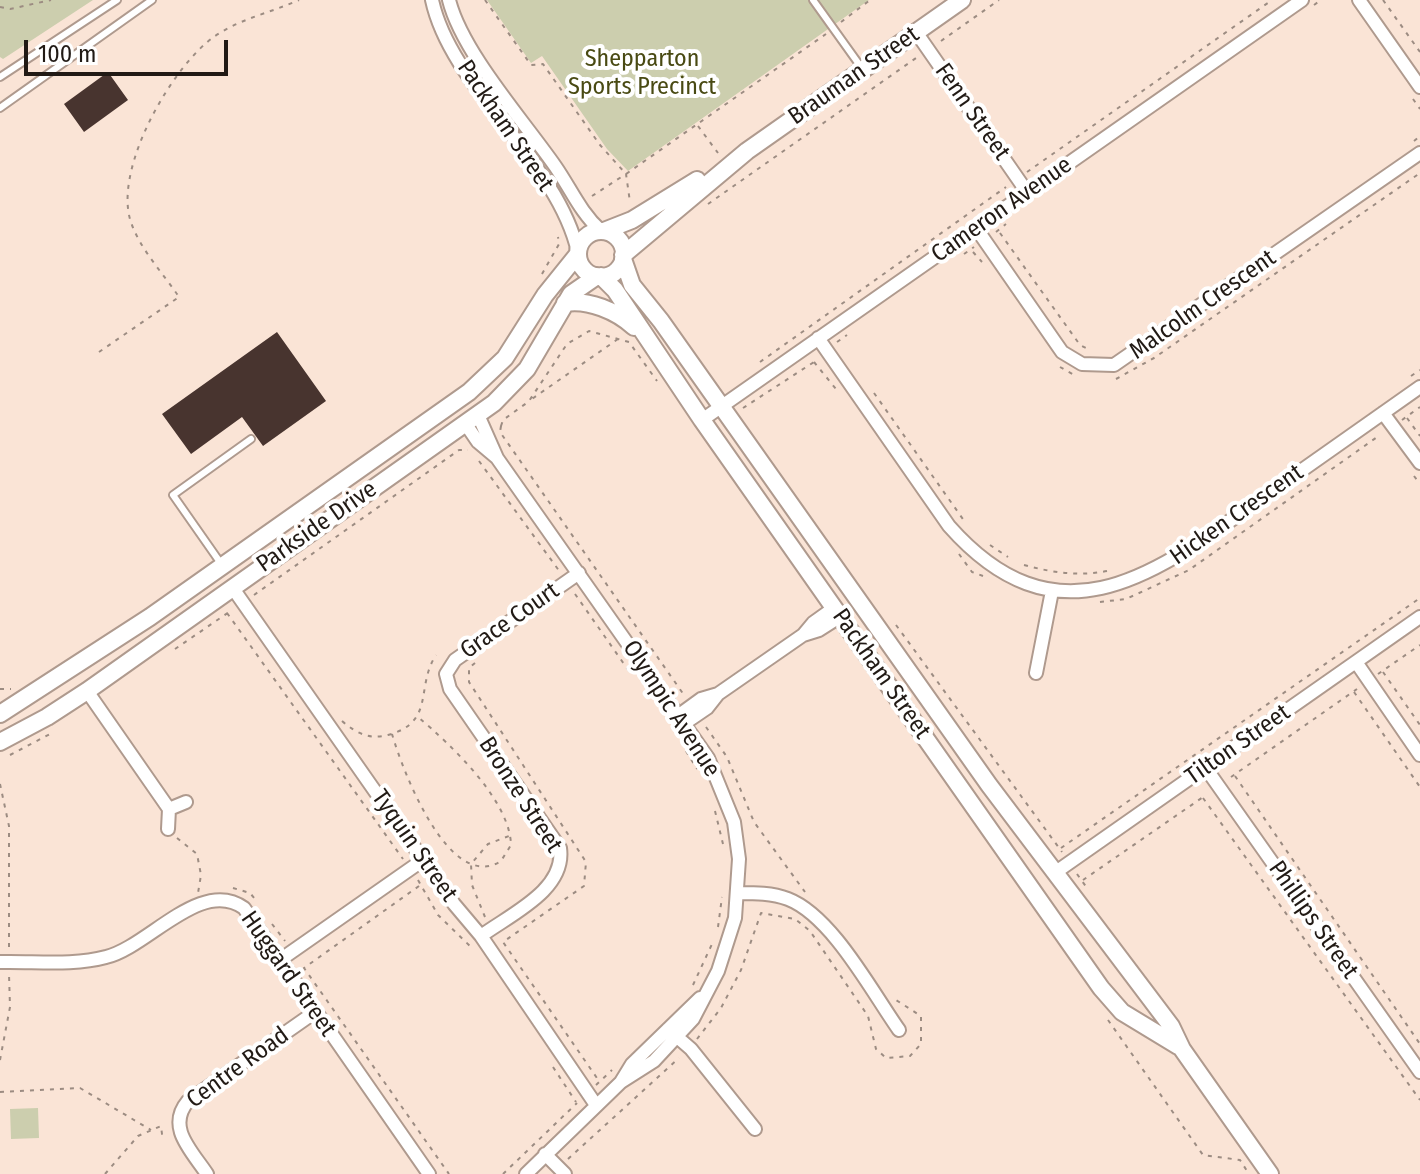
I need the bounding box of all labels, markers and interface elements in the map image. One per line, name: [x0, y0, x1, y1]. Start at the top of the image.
street label: Brauman Street: [783, 20, 925, 132]
scale bar: [28, 24, 232, 74]
text: 100 m: [38, 40, 96, 68]
park label: Shepparton Sports Precinct: [568, 45, 716, 101]
street label: Packham Street: [451, 55, 559, 197]
street label: Fenn Street: [928, 58, 1016, 166]
street label: Cameron Avenue: [926, 151, 1078, 269]
street label: Malcolm Crescent: [1125, 244, 1281, 366]
street label: Hicken Crescent: [1165, 459, 1309, 571]
street label: Parkside Drive: [251, 475, 383, 579]
street label: Grace Court: [455, 577, 565, 665]
street label: Packham Street: [826, 603, 936, 745]
street label: Olympic Avenue: [616, 635, 726, 783]
street label: Tilton Street: [1180, 699, 1296, 791]
street label: Bronze Street: [472, 732, 568, 858]
street label: Tyquin Street: [365, 785, 463, 907]
street label: Phillips Street: [1262, 856, 1364, 984]
street label: Huggard Street: [234, 906, 342, 1042]
street label: Centre Road: [181, 1021, 295, 1115]

